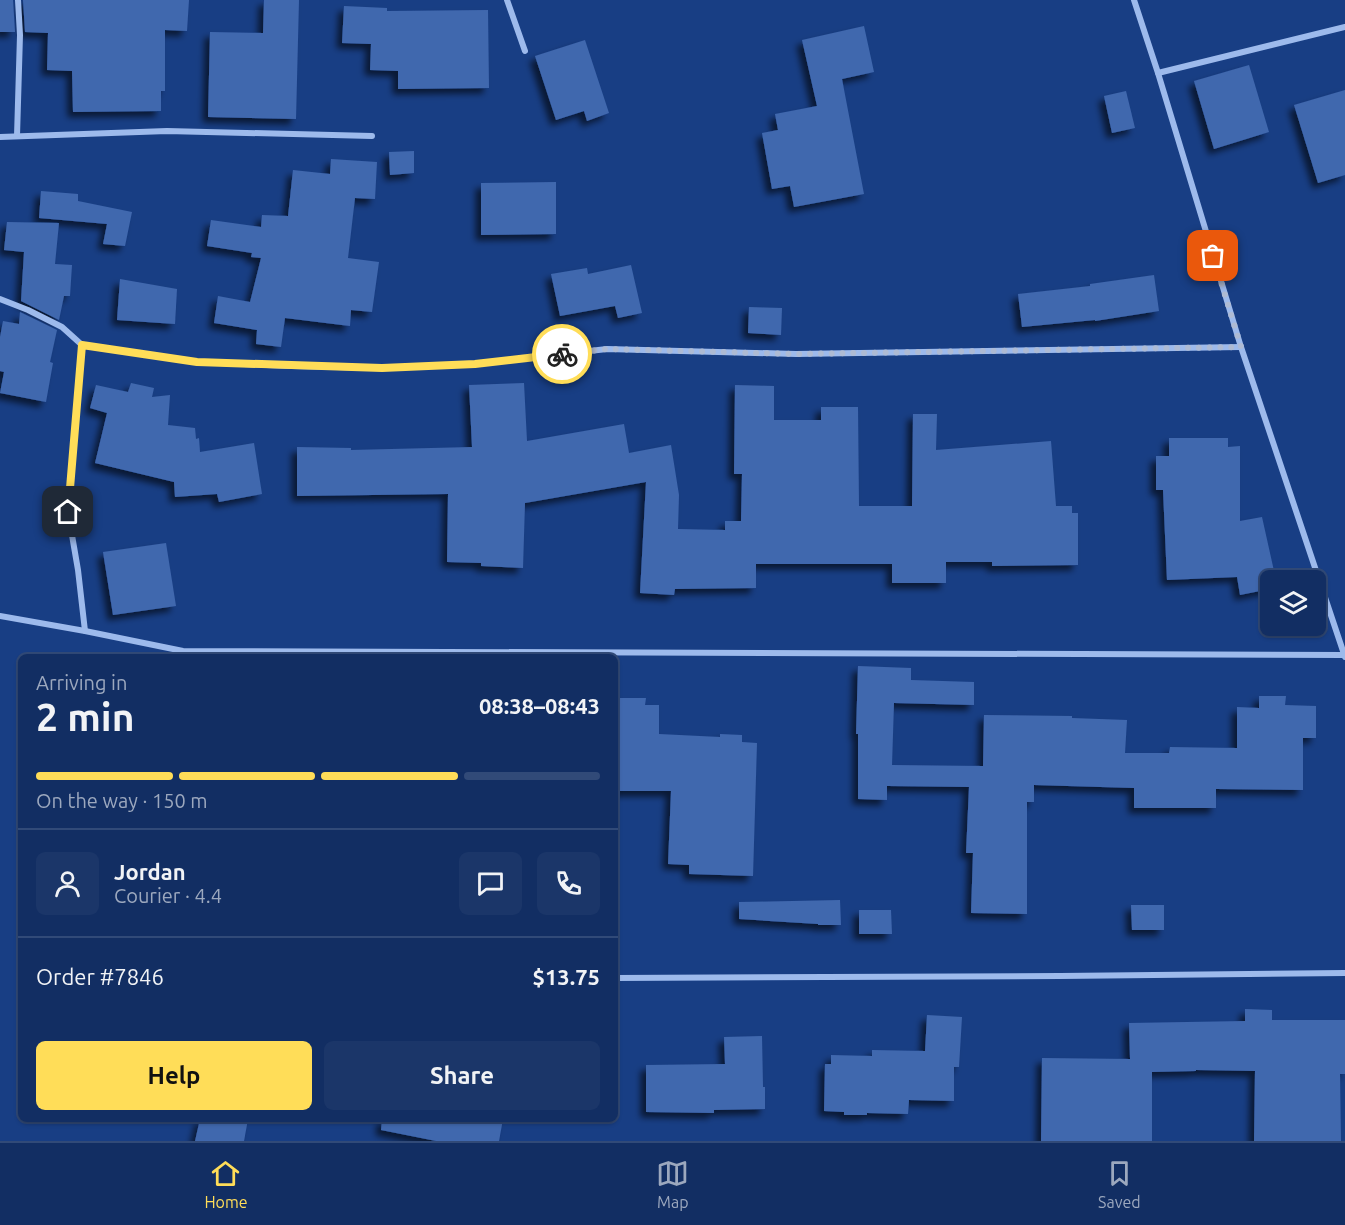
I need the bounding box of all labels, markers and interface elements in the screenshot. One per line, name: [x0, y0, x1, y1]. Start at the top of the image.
pin: [1187, 230, 1238, 281]
icon: bag: [1196, 239, 1229, 272]
courier: [532, 324, 592, 384]
icon: bike: [546, 338, 579, 371]
pin: [42, 486, 93, 537]
icon: home: [51, 495, 84, 528]
map controls: [1260, 570, 1326, 636]
button: layers: [1260, 570, 1326, 636]
text: Arriving in: [36, 671, 127, 694]
text: 08:38–08:43: [479, 693, 600, 718]
text: 2 min: [36, 695, 135, 738]
text: On the way · 150 m: [36, 789, 208, 812]
button: person: [36, 852, 99, 915]
button: chat: [459, 852, 522, 915]
button: phone: [537, 852, 600, 915]
text: Jordan: [114, 859, 186, 884]
text: Courier · 4.4: [114, 884, 222, 907]
text: Order #7846: [36, 964, 164, 989]
text: $13.75: [533, 964, 600, 989]
button: Help: [36, 1041, 312, 1110]
button: Share: [324, 1041, 600, 1110]
tab: Home: [204, 1157, 248, 1211]
tab: Map: [656, 1157, 689, 1211]
tab: Saved: [1098, 1157, 1141, 1211]

